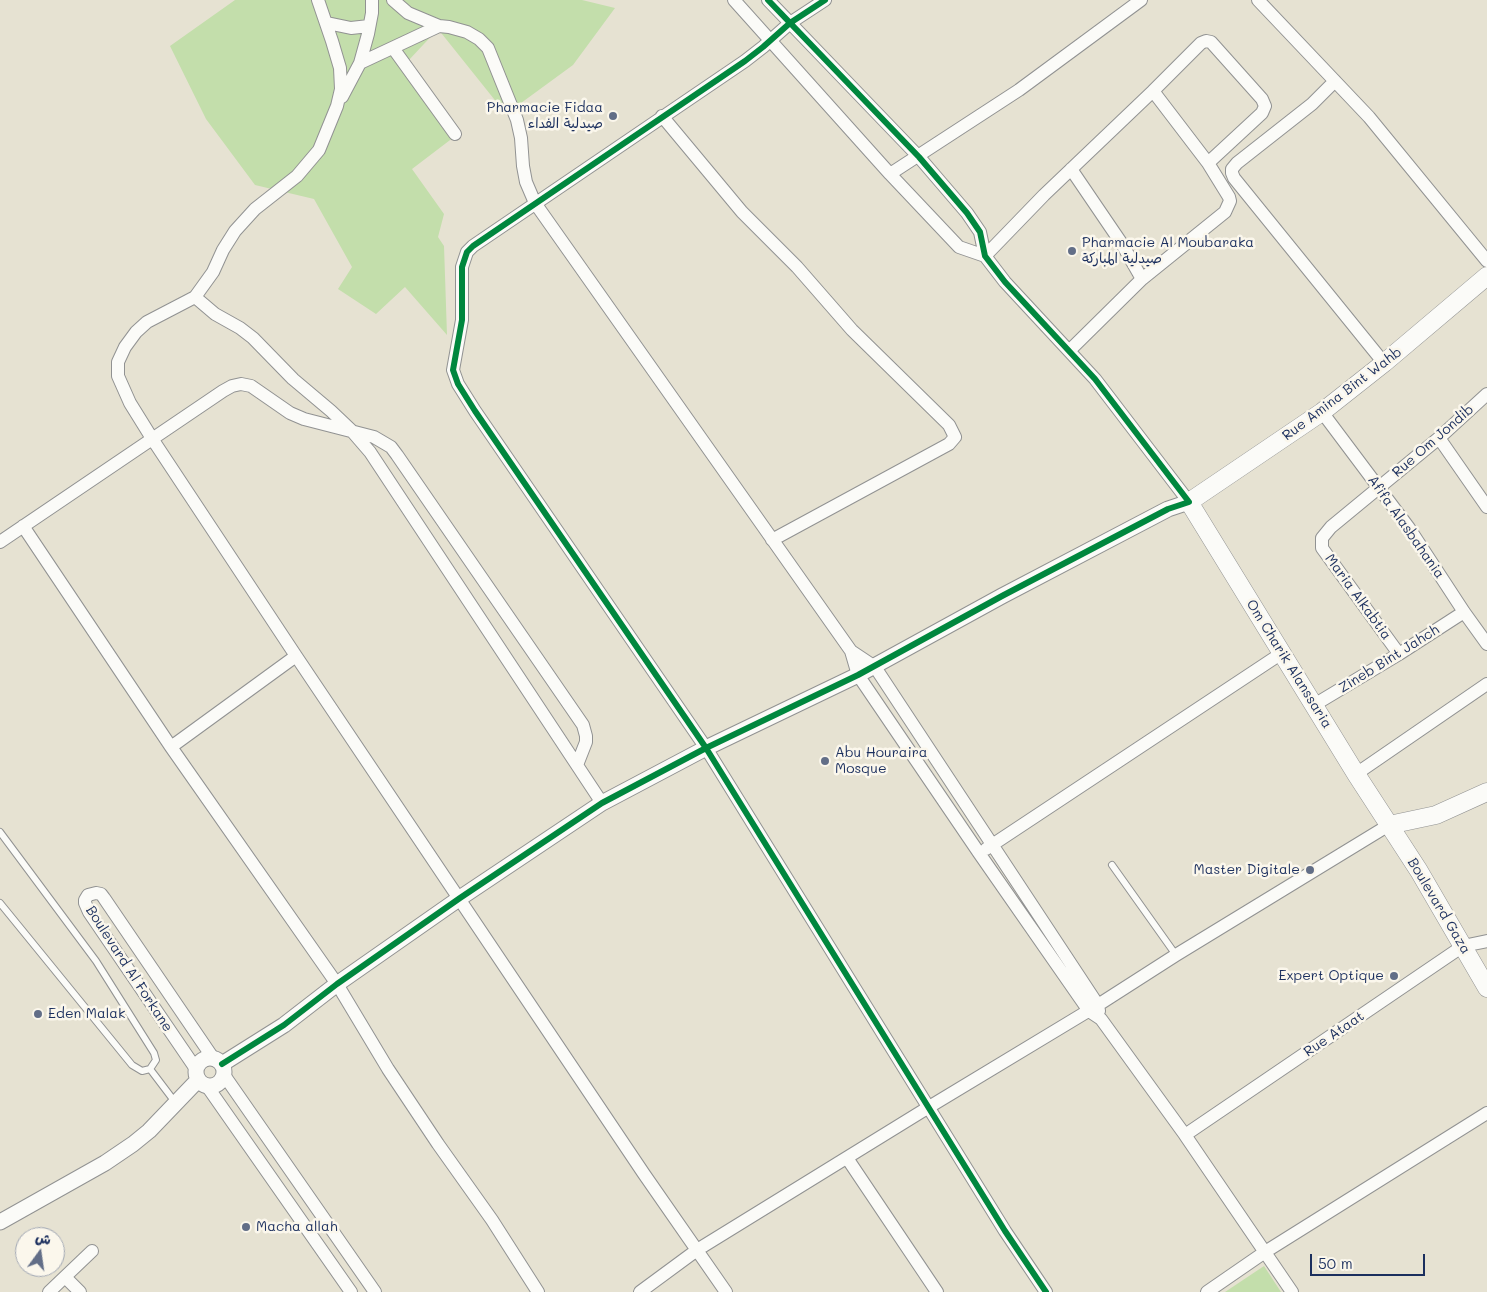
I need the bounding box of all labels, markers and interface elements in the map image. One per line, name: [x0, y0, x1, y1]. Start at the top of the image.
place label: Pharmacie Fidaa صيدلية الفداء: [487, 100, 603, 132]
marker: Pharmacie Fidaa صيدلية الفداء: [607, 110, 619, 122]
place label: Pharmacie Al Moubaraka صيدلية المباركة: [1082, 235, 1254, 268]
marker: Pharmacie Al Moubaraka صيدلية المباركة: [1066, 245, 1078, 257]
street label: Rue Amina Bint Wahb: [1279, 344, 1405, 444]
street label: Rue Om Jondib: [1389, 401, 1477, 481]
street label: Afifa Alasbahania: [1364, 472, 1448, 582]
street label: Maria Alkabtia: [1321, 551, 1395, 643]
street label: Om Charik Alanssaria: [1243, 597, 1335, 731]
street label: Zineb Bint Jahch: [1336, 621, 1442, 697]
place label: Abu Houraira Mosque: [835, 745, 927, 778]
marker: Abu Houraira Mosque: [819, 755, 831, 767]
street label: Boulevard Gaza: [1404, 855, 1474, 957]
place label: Master Digitale: [1194, 862, 1300, 878]
marker: Master Digitale: [1304, 864, 1316, 876]
street label: Boulevard Al Forkane: [82, 903, 176, 1035]
place label: Expert Optique: [1278, 968, 1384, 984]
marker: Expert Optique: [1388, 970, 1400, 982]
place label: Eden Malak: [48, 1006, 125, 1022]
marker: Eden Malak: [32, 1008, 44, 1020]
street label: Rue Ataat: [1301, 1008, 1367, 1060]
place label: Macha allah: [256, 1219, 338, 1235]
marker: Macha allah: [240, 1221, 252, 1233]
north arrow: [15, 1227, 65, 1277]
text: ش: [34, 1227, 53, 1249]
scale bar: [1312, 1244, 1427, 1276]
text: 50 m: [1318, 1253, 1353, 1273]

